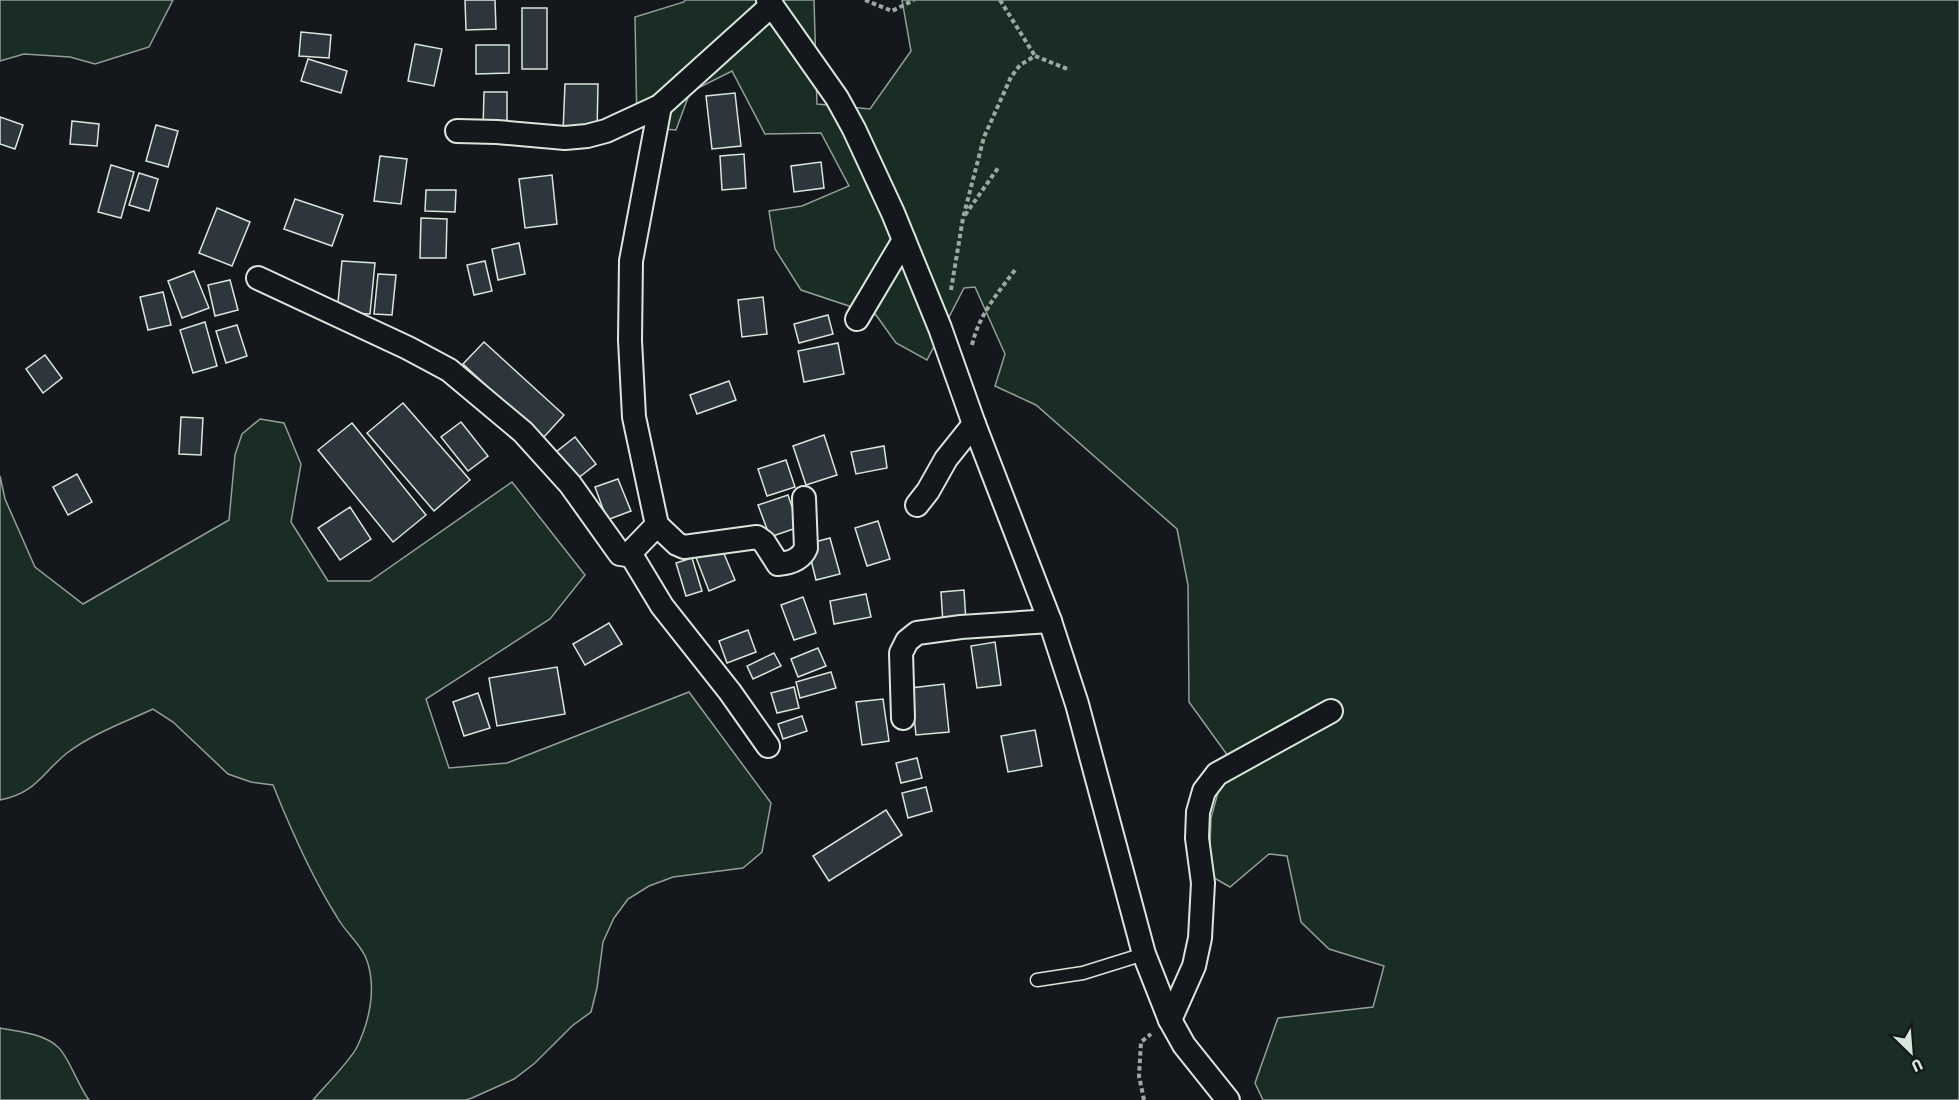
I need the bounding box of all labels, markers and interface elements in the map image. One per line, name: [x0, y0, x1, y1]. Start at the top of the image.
north arrow: [1881, 1022, 1941, 1082]
text: U: [1909, 1055, 1925, 1076]

